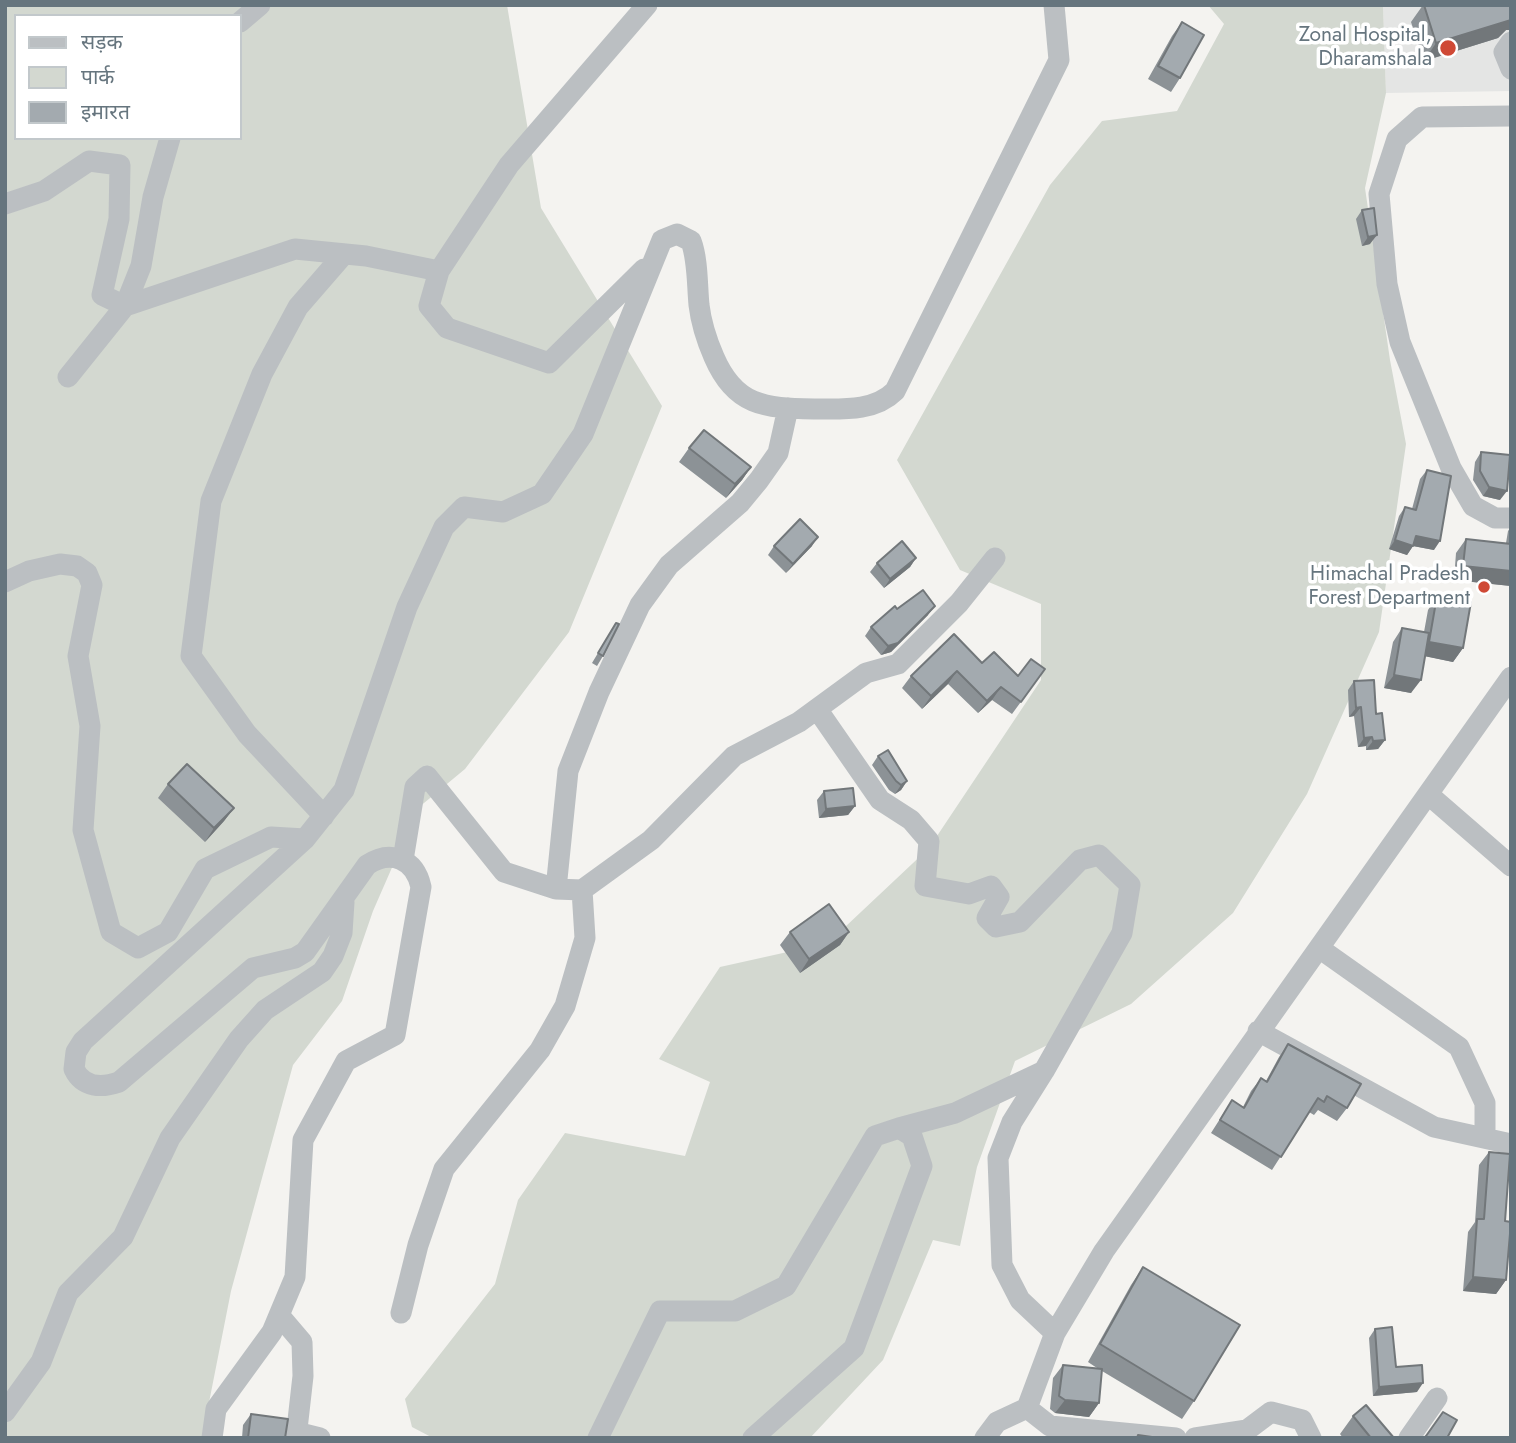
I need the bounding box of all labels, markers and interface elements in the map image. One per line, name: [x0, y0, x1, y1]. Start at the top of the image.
legend: [14, 14, 242, 140]
place label: Zonal Hospital, Dharamshala: [1299, 23, 1432, 73]
text: सड़क: [81, 27, 123, 57]
marker: Zonal Hospital, Dharamshala: [1438, 38, 1458, 58]
text: पार्क: [81, 62, 115, 92]
text: इमारत: [81, 97, 130, 127]
place label: Himachal Pradesh Forest Department: [1308, 562, 1470, 612]
marker: Himachal Pradesh Forest Department: [1476, 579, 1492, 595]

